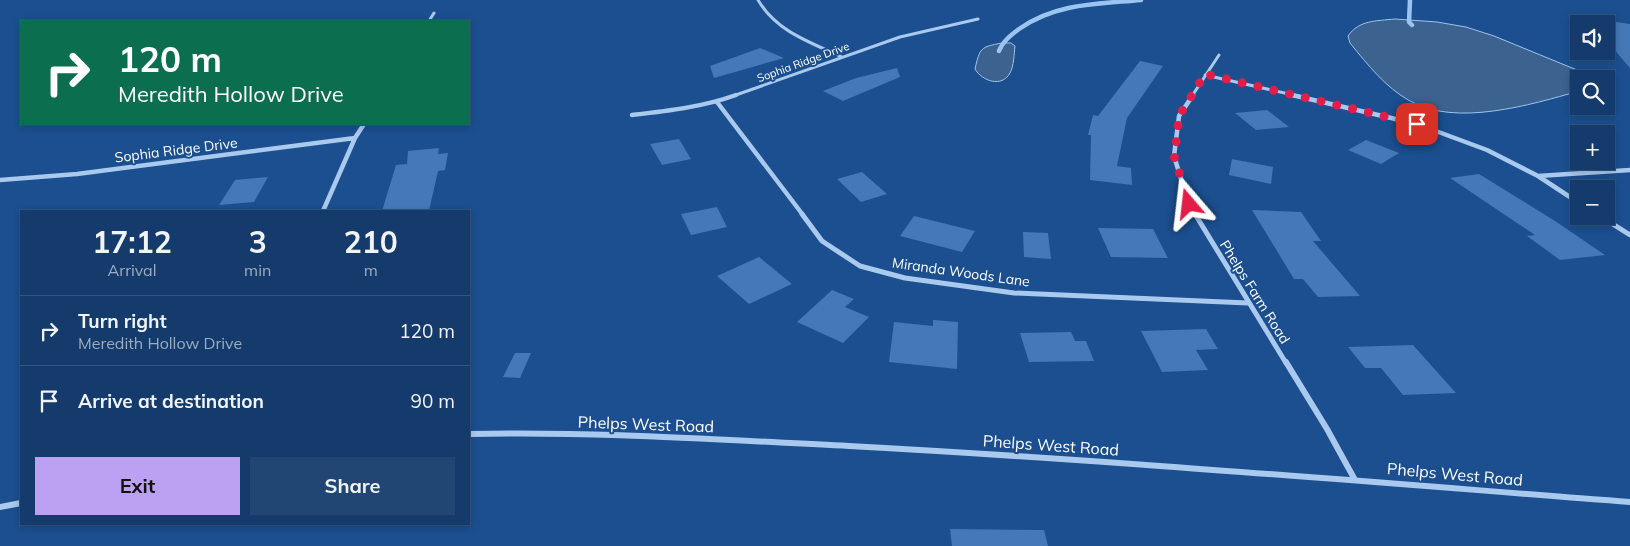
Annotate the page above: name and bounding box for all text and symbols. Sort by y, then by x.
map controls [1570,15,1615,225]
button: sound [1570,15,1615,60]
text: 120 m [118,37,222,81]
street label: Sophia Ridge Drive [755,39,851,85]
icon: right [35,40,100,105]
button: search [1570,70,1615,115]
text: Meredith Hollow Drive [118,80,344,108]
pin [1396,103,1438,145]
icon: arrive [1403,110,1431,138]
button: + [1570,125,1615,170]
street label: Sophia Ridge Drive [114,134,238,166]
position arrow [1162,177,1214,229]
button: − [1570,180,1615,225]
text: 17:12 [92,223,172,261]
text: 3 [249,223,267,261]
text: 210 [344,223,398,261]
street label: Phelps Farm Road [1216,237,1294,347]
street label: Miranda Woods Lane [891,253,1031,291]
text: Arrival [108,260,157,280]
text: min [244,260,271,280]
text: m [364,260,378,280]
text: Turn right [78,309,167,333]
icon: right [35,317,63,345]
text: 120 m [399,319,455,343]
text: Meredith Hollow Drive [78,333,242,353]
icon: arrive [35,387,63,415]
text: Arrive at destination [78,389,264,413]
text: 90 m [411,389,455,413]
street label: Phelps West Road [577,412,715,436]
street label: Phelps West Road [982,430,1120,460]
button: Exit [35,457,240,515]
button: Share [250,457,455,515]
street label: Phelps West Road [1386,458,1524,490]

